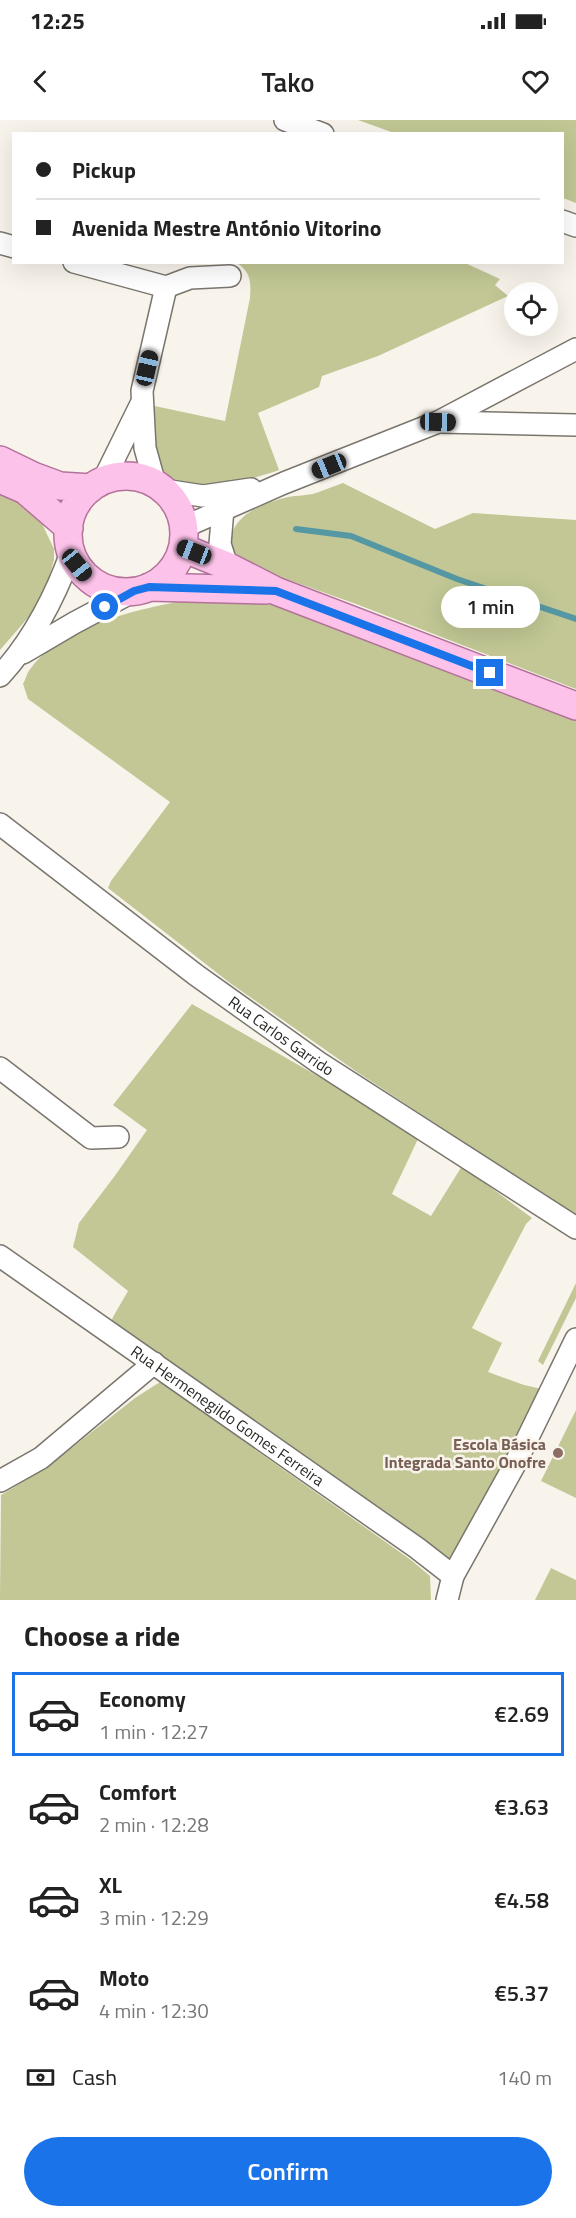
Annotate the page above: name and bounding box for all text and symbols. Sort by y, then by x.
text: 12:25 [30,4,85,38]
text: Tako [261,61,315,102]
icon: back [24,65,57,98]
icon: heart [519,65,552,98]
text: Pickup [72,153,136,187]
text: Avenida Mestre António Vitorino [72,211,381,245]
map controls [504,282,558,336]
button: locate [504,282,558,336]
car [134,348,160,388]
car [420,413,456,431]
car [309,451,349,481]
car [174,537,214,567]
car [59,545,95,585]
callout: 1 min [440,586,540,628]
text: 1 min [466,591,515,622]
route start [91,593,118,620]
route end [476,659,503,686]
street label: Rua Carlos Garrido [223,990,339,1081]
street label: Rua Hermenegildo Gomes Ferreira [126,1339,329,1492]
place label: Escola Básica Integrada Santo Onofre [384,1432,546,1474]
marker: Escola Básica Integrada Santo Onofre [551,1446,565,1460]
text: Choose a ride [24,1615,180,1656]
text: Economy [99,1682,186,1716]
icon: car [27,1687,81,1741]
text: €2.69 [494,1697,549,1731]
text: 1 min · 12:27 [99,1716,209,1747]
text: Comfort [99,1775,177,1809]
icon: car [27,1780,81,1834]
text: €3.63 [494,1790,549,1824]
text: 2 min · 12:28 [99,1809,209,1840]
text: XL [99,1868,122,1902]
icon: car [27,1873,81,1927]
text: €4.58 [494,1883,549,1917]
text: 3 min · 12:29 [99,1902,209,1933]
text: Moto [99,1961,149,1995]
icon: car [27,1966,81,2020]
text: €5.37 [494,1976,549,2010]
text: 4 min · 12:30 [99,1995,209,2026]
text: Cash [72,2060,117,2094]
icon: cash [24,2061,57,2094]
text: 140 m [497,2062,552,2093]
button: Confirm [24,2137,552,2206]

